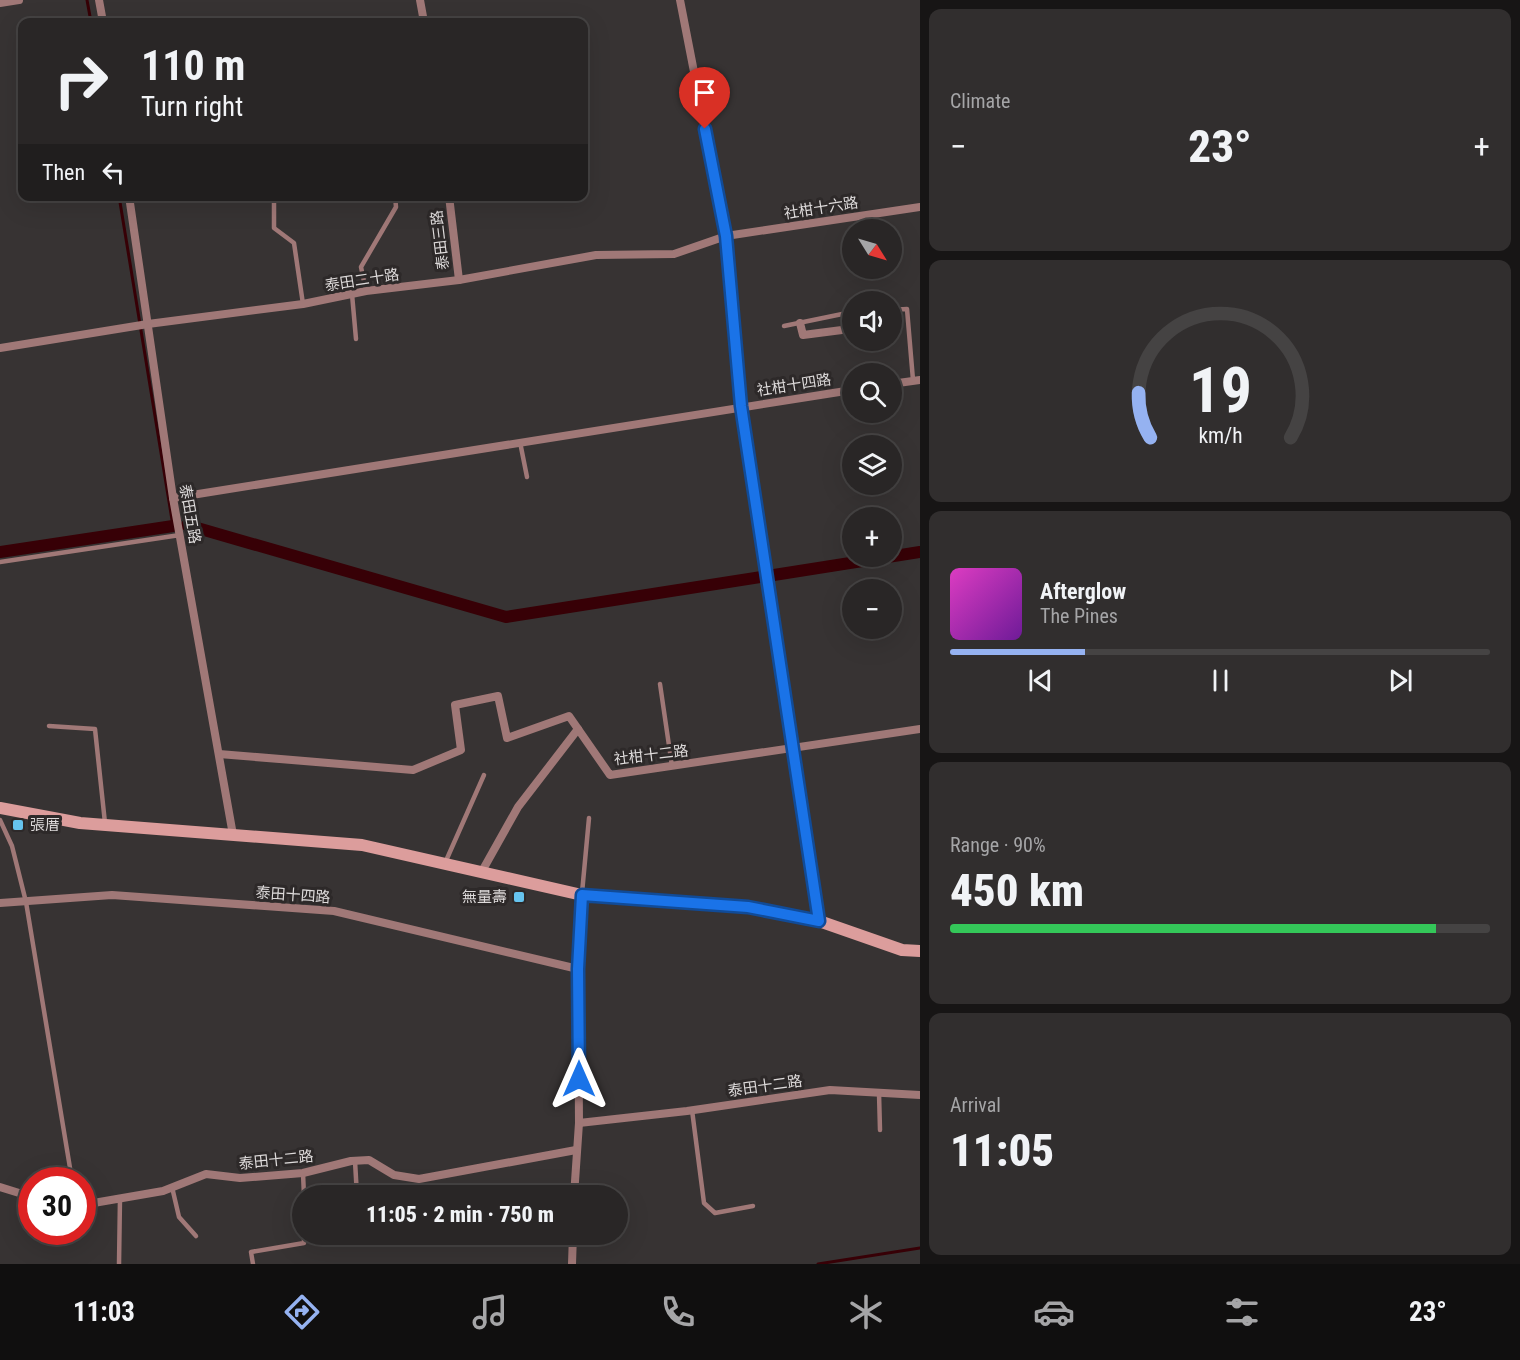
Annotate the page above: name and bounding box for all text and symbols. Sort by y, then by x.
text: 110 m [141,41,246,90]
icon: right [42,42,120,120]
pin [679,67,730,129]
icon: arrive [688,76,721,109]
text: Climate [950,89,1010,113]
text: Turn right [141,91,243,123]
text: 23° [1188,120,1252,173]
text: − [950,127,967,166]
text: + [1474,127,1490,166]
icon: left [97,156,130,189]
text: Then [42,160,85,185]
street label: 社柑十六路 [783,193,859,223]
street label: 泰田三路 [427,209,453,271]
north arrow [842,219,902,279]
map controls [842,219,902,639]
street label: 泰田二十路 [324,265,400,295]
button: sound [842,291,902,351]
text: 19 [1188,354,1252,427]
button: search [842,363,902,423]
street label: 社柑十四路 [756,370,832,400]
text: km/h [1198,423,1242,448]
button: layers [842,435,902,495]
street label: 泰田五路 [176,483,204,545]
button: + [842,507,902,567]
button: − [842,579,902,639]
text: Afterglow [1040,579,1126,604]
text: The Pines [1040,604,1118,628]
icon: previous [1024,664,1057,697]
icon: pause [1204,664,1237,697]
icon: next [1384,664,1417,697]
street label: 社柑十二路 [613,741,689,769]
place label: 張厝 [30,816,60,834]
marker: 張厝 [11,818,25,832]
text: Range · 90% [950,833,1046,857]
text: 450 km [950,864,1084,917]
street label: 泰田十四路 [255,883,331,907]
place label: 無量壽 [462,888,507,906]
marker: 無量壽 [512,890,526,904]
position arrow [547,1047,611,1111]
street label: 泰田十二路 [727,1072,803,1100]
text: Arrival [950,1093,1001,1117]
text: 11:05 [950,1124,1054,1177]
street label: 泰田十二路 [238,1147,314,1173]
speed limit sign: 30 [18,1167,96,1245]
text: 11:05 · 2 min · 750 m [366,1202,554,1227]
icon: directions [281,1291,323,1333]
icon: music [469,1291,511,1333]
icon: phone [657,1291,699,1333]
icon: climate [845,1291,887,1333]
icon: car [1033,1291,1075,1333]
icon: filters [1221,1291,1263,1333]
text: 11:03 [73,1296,135,1328]
text: 23° [1409,1296,1447,1328]

